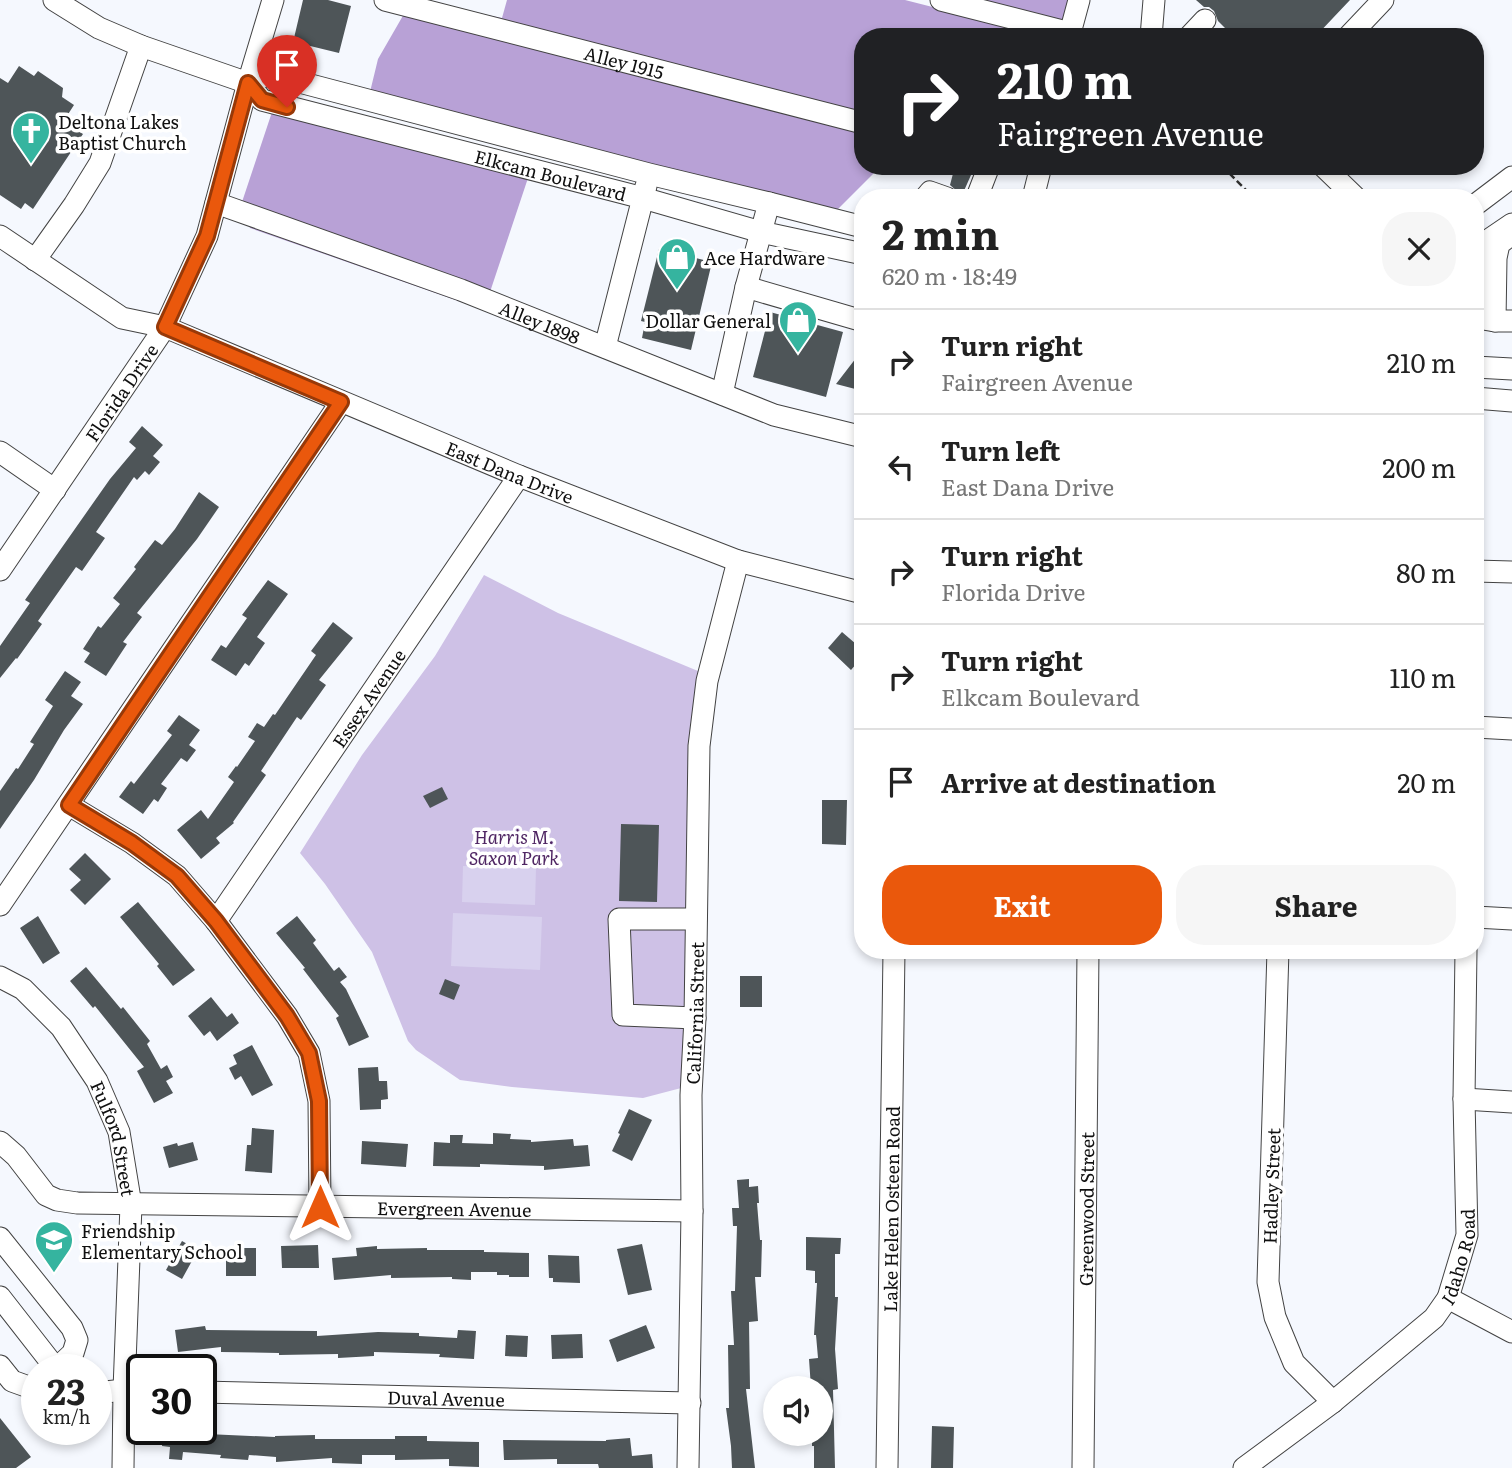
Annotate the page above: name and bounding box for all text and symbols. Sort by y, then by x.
pin [257,35,317,107]
street label: Alley 1915 [581,38,667,85]
text: 210 m [997,41,1132,114]
icon: arrive [268,46,306,84]
icon: right [882,56,973,147]
place label: Deltona Lakes Baptist Church [58,108,187,156]
text: Fairgreen Avenue [997,108,1264,156]
church icon: Deltona Lakes Baptist Church [10,110,52,165]
street label: Elkcam Boulevard [472,142,629,207]
text: 2 min [882,201,999,263]
button: close [1382,212,1456,286]
shop icon: Ace Hardware [656,236,698,291]
place label: Ace Hardware [704,244,825,271]
text: 620 m · 18:49 [882,258,1017,292]
street label: Alley 1898 [496,293,584,350]
shop icon: Dollar General [777,299,819,354]
place label: Dollar General [645,307,771,334]
text: Turn right [941,325,1083,364]
street label: Florida Drive [78,338,164,447]
text: 210 m [1387,342,1456,381]
icon: right [882,343,920,381]
text: Fairgreen Avenue [941,364,1133,398]
text: Turn left [941,430,1060,469]
street label: East Dana Drive [442,433,578,510]
text: 200 m [1382,447,1456,486]
icon: left [882,448,920,486]
text: East Dana Drive [941,469,1114,503]
text: Turn right [941,535,1083,574]
text: 80 m [1396,552,1456,591]
icon: right [882,553,920,591]
text: Florida Drive [941,574,1085,608]
text: Turn right [941,640,1083,679]
street label: Essex Avenue [325,643,411,753]
text: 110 m [1389,657,1456,696]
icon: right [882,658,920,696]
text: Elkcam Boulevard [941,679,1140,713]
text: Arrive at destination [941,762,1216,801]
text: 20 m [1397,762,1456,801]
icon: arrive [882,763,920,801]
park label: Harris M. Saxon Park [469,823,559,871]
button: Exit [882,865,1162,945]
button: Share [1176,865,1456,945]
street label: California Street [678,941,710,1085]
street label: Fulford Street [85,1076,143,1199]
street label: Lake Helen Osteen Road [876,1106,905,1312]
street label: Hadley Street [1255,1127,1287,1244]
street label: Greenwood Street [1071,1131,1100,1286]
position arrow [283,1170,357,1244]
street label: Evergreen Avenue [377,1193,532,1222]
street label: Idaho Road [1434,1208,1481,1310]
place label: Friendship Elementary School [81,1217,243,1265]
school or university icon: Friendship Elementary School [33,1219,75,1274]
speed limit sign: 30 [126,1354,217,1445]
text: 23 [47,1364,86,1416]
map controls [763,1376,833,1446]
button: sound [763,1376,833,1446]
street label: Duval Avenue [387,1383,505,1412]
text: km/h [43,1403,90,1430]

